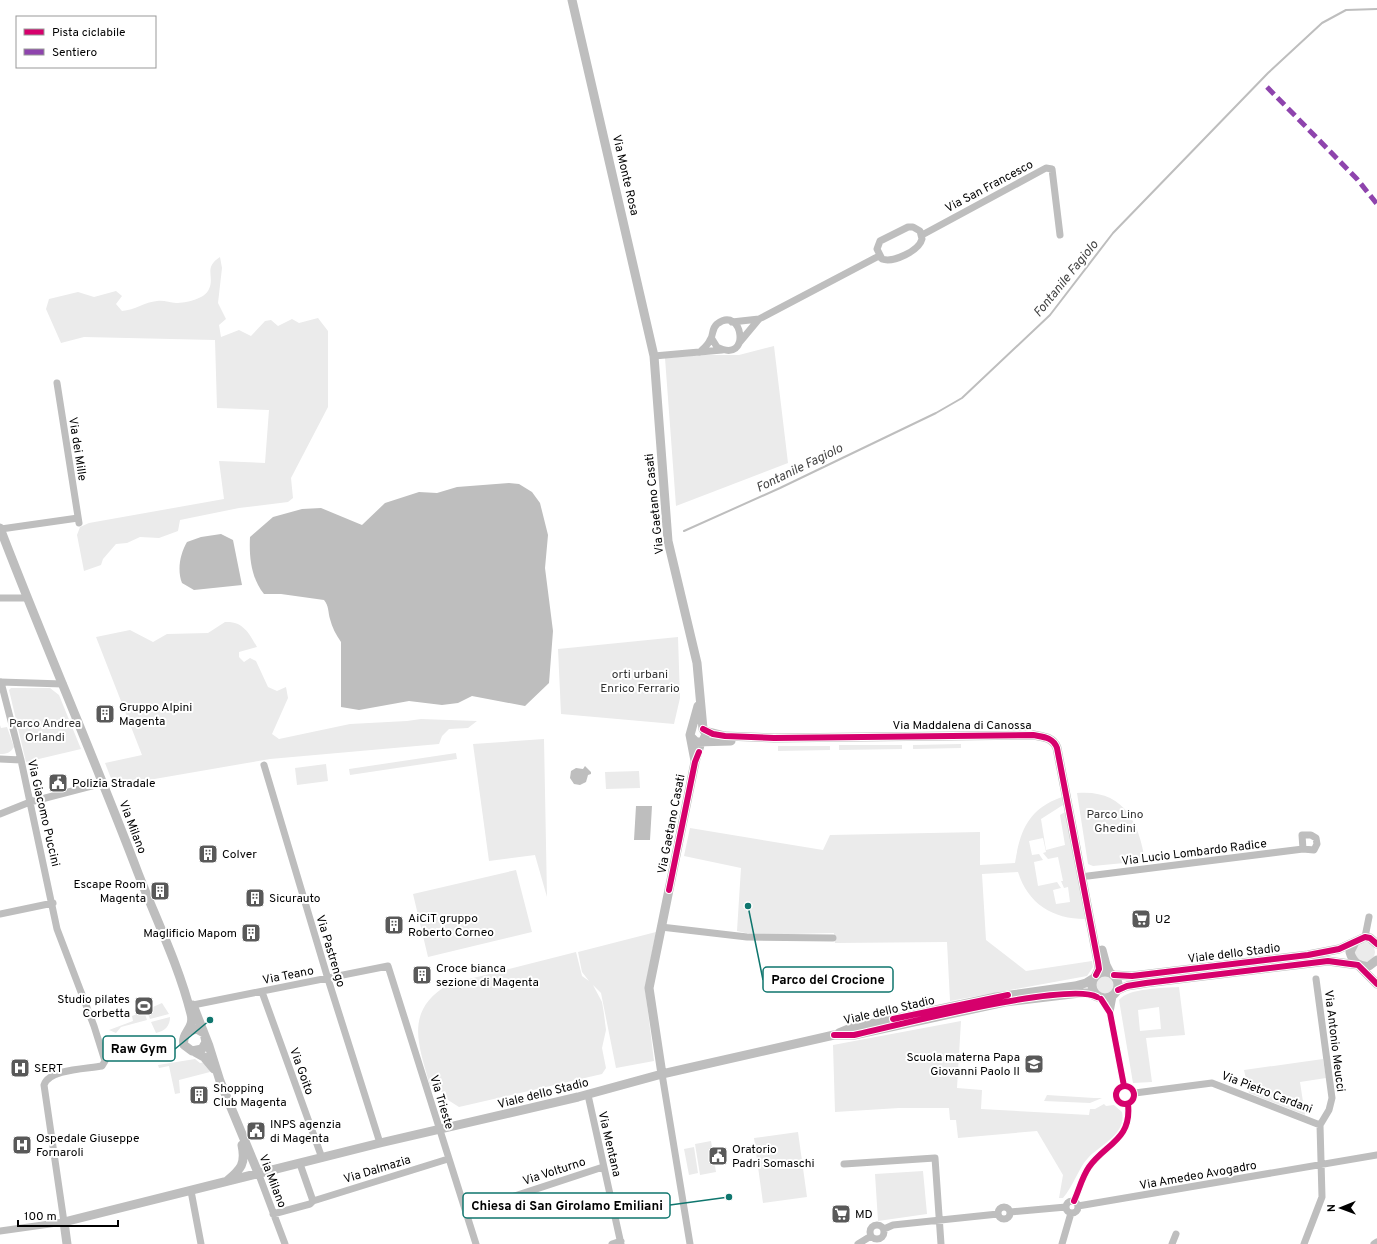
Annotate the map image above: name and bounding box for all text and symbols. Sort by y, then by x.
legend [16,16,156,68]
text: Pista ciclabile [52,25,126,41]
text: Sentiero [52,45,97,61]
street label: Via Monte Rosa [608,133,642,217]
street label: Via San Francesco [943,157,1037,217]
water label: Fontanile Fagiolo [1031,238,1102,321]
street label: Via dei Mille [64,416,90,482]
water label: Fontanile Fagiolo [754,441,846,497]
street label: Via Gaetano Casati [642,453,668,555]
park label: orti urbani Enrico Ferrario [600,667,680,697]
place label: Gruppo Alpini Magenta [119,700,192,730]
building icon: Gruppo Alpini Magenta [94,703,116,725]
park label: Parco Andrea Orlandi [9,716,81,746]
street label: Via Maddalena di Canossa [892,718,1032,734]
street label: Via Giacomo Puccini [23,758,63,868]
public building icon: Polizia Stradale [47,772,69,794]
street label: Via Gaetano Casati [654,773,690,876]
place label: Polizia Stradale [72,776,155,792]
street label: Via Milano [115,798,150,857]
park label: Parco Lino Ghedini [1086,807,1144,837]
street label: Via Lucio Lombardo Radice [1121,836,1268,870]
building icon: Colver [197,843,219,865]
place label: Colver [222,847,257,863]
place label: Escape Room Magenta [74,877,146,907]
building icon: Escape Room Magenta [149,880,171,902]
building icon: Sicurauto [244,887,266,909]
place label: Sicurauto [269,891,321,907]
supermarket icon: U2 [1130,908,1152,930]
place label: AiCiT gruppo Roberto Corneo [408,911,494,941]
place label: U2 [1155,912,1171,928]
street label: Via Pastrengo [312,913,349,990]
building icon: AiCiT gruppo Roberto Corneo [383,914,405,936]
building icon: Maglificio Mapom [240,922,262,944]
place label: Maglificio Mapom [143,926,237,942]
street label: Viale dello Stadio [1187,940,1282,968]
place label: Croce bianca sezione di Magenta [436,961,539,991]
street label: Via Teano [261,963,316,989]
building icon: Croce bianca sezione di Magenta [411,964,433,986]
callout: Parco del Crocione [763,967,893,992]
text: Parco del Crocione [771,973,885,989]
street label: Via Antonio Meucci [1320,989,1348,1093]
place label: Studio pilates Corbetta [57,992,130,1022]
street label: Viale dello Stadio [842,993,937,1029]
sports icon: Studio pilates Corbetta [133,995,155,1017]
callout: Raw Gym [103,1036,175,1061]
text: Raw Gym [111,1042,167,1058]
street label: Via Goito [285,1046,317,1097]
place label: Scuola materna Papa Giovanni Paolo II [907,1050,1020,1080]
school or university icon: Scuola materna Papa Giovanni Paolo II [1023,1053,1045,1075]
hospital icon: SERT [9,1057,31,1079]
place label: SERT [34,1061,63,1077]
street label: Via Pietro Cardani [1219,1068,1315,1118]
street label: Via Trieste [425,1073,457,1131]
street label: Viale dello Stadio [496,1075,591,1113]
place label: Shopping Club Magenta [213,1081,287,1111]
building icon: Shopping Club Magenta [188,1084,210,1106]
street label: Via Mentana [594,1110,624,1179]
place label: INPS agenzia di Magenta [270,1117,341,1147]
public building icon: INPS agenzia di Magenta [245,1120,267,1142]
place label: Ospedale Giuseppe Fornaroli [36,1131,140,1161]
hospital icon: Ospedale Giuseppe Fornaroli [11,1134,33,1156]
place label: Oratorio Padri Somaschi [732,1142,815,1172]
public building icon: Oratorio Padri Somaschi [707,1145,729,1167]
street label: Via Milano [255,1152,290,1211]
street label: Via Dalmazia [342,1152,413,1188]
street label: Via Volturno [521,1154,588,1190]
street label: Via Amedeo Avogadro [1138,1158,1258,1194]
north arrow [1321,1188,1361,1228]
callout: Chiesa di San Girolamo Emiliani [463,1193,670,1218]
text: Chiesa di San Girolamo Emiliani [471,1199,663,1215]
scale bar [18,1202,118,1228]
supermarket icon: MD [830,1203,852,1225]
text: N [1325,1204,1339,1212]
place label: MD [855,1207,873,1223]
text: 100 m [24,1209,57,1225]

